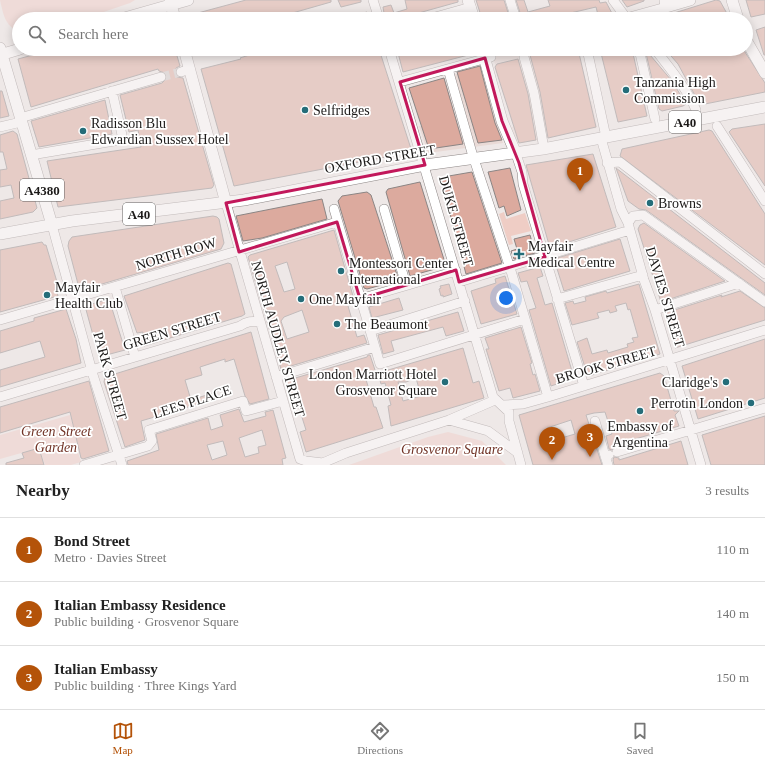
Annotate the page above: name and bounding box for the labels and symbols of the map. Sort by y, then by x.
place label: Tanzania High Commission [634,75,716,106]
marker: Tanzania High Commission [621,85,631,95]
place label: Selfridges [313,103,370,118]
marker: Selfridges [300,105,310,115]
road number: A40 [669,111,701,133]
place label: Radisson Blu Edwardian Sussex Hotel [91,116,229,147]
marker: Radisson Blu Edwardian Sussex Hotel [78,126,88,136]
street label: OXFORD STREET [323,142,437,176]
pin: 1 [567,158,593,191]
street label: DUKE STREET [436,174,476,269]
road number: A4380 [20,179,64,201]
place label: Browns [658,196,702,211]
marker: Browns [645,198,655,208]
road number: A40 [123,203,155,225]
street label: NORTH ROW [134,234,219,273]
place label: Mayfair Medical Centre [528,239,615,270]
street label: DAVIES STREET [643,245,688,350]
marker: Mayfair Medical Centre [513,248,525,260]
place label: Montessori Center International [349,256,453,287]
street label: NORTH AUDLEY STREET [248,259,308,419]
marker: Montessori Center International [336,266,346,276]
place label: Mayfair Health Club [55,280,123,311]
your location [496,288,516,308]
marker: Mayfair Health Club [42,290,52,300]
place label: One Mayfair [309,292,381,307]
marker: One Mayfair [296,294,306,304]
street label: GREEN STREET [121,309,223,353]
place label: The Beaumont [345,317,428,332]
marker: The Beaumont [332,319,342,329]
street label: PARK STREET [90,330,130,422]
street label: BROOK STREET [554,343,658,387]
place label: London Marriott Hotel Grosvenor Square [309,367,437,398]
place label: Claridge's [662,375,718,390]
marker: London Marriott Hotel Grosvenor Square [440,377,450,387]
marker: Claridge's [721,377,731,387]
street label: LEES PLACE [151,382,233,422]
place label: Perrotin London [651,396,743,411]
marker: Perrotin London [746,398,756,408]
marker: Embassy of Argentina [635,406,645,416]
place label: Embassy of Argentina [607,419,673,450]
park label: Green Street Garden [21,424,92,455]
pin: 3 [577,424,603,457]
pin: 2 [539,427,565,460]
park label: Grosvenor Square [401,442,503,457]

